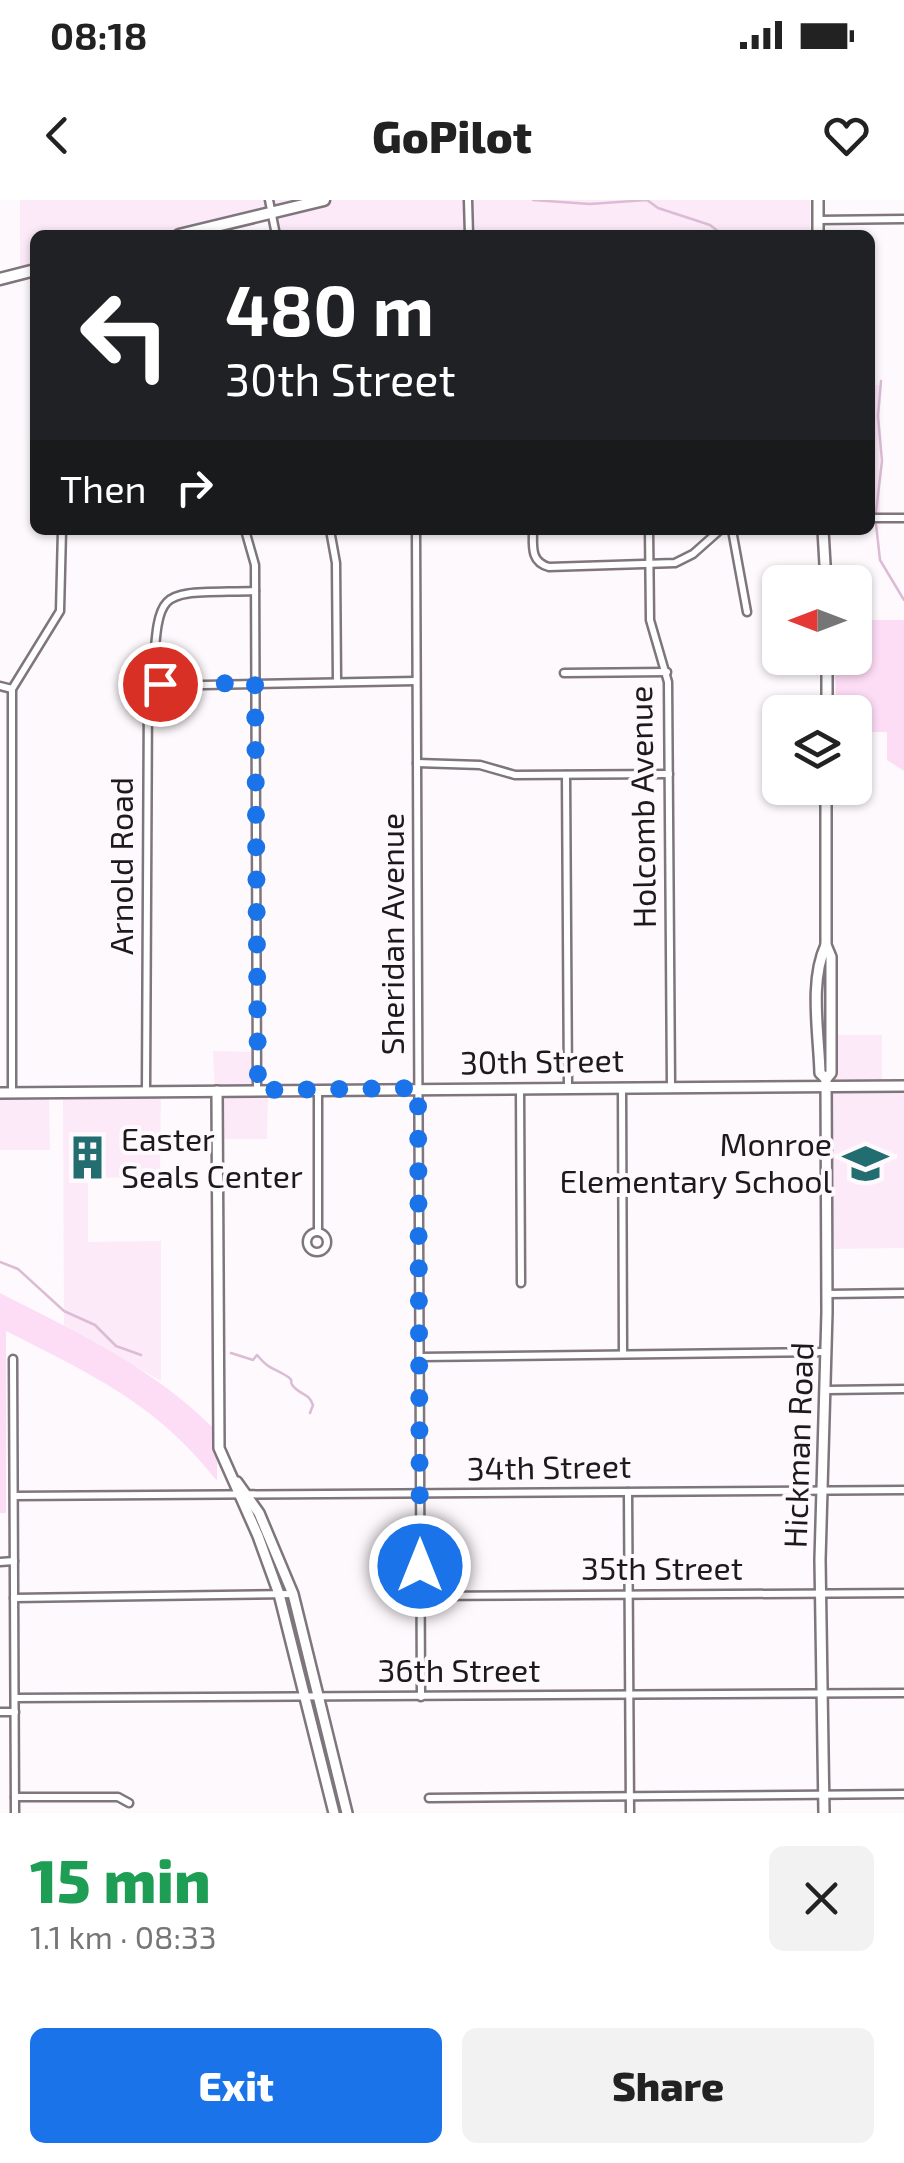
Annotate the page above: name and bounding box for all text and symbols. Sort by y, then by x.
text: 08:18 [50,12,148,58]
icon: back [30,108,85,163]
text: GoPilot [372,108,532,162]
icon: heart [819,108,874,163]
text: 480 m [225,266,434,350]
icon: left [60,270,190,400]
text: 30th Street [225,351,456,405]
icon: right [167,460,222,515]
text: Then [60,465,147,511]
north arrow [762,565,872,675]
map controls [762,565,872,805]
pin [118,642,203,727]
icon: arrive [133,657,188,712]
street label: Holcomb Avenue [620,685,662,929]
button: layers [762,695,872,805]
street label: Arnold Road [101,777,139,955]
street label: Sheridan Avenue [372,813,410,1055]
street label: 30th Street [460,1040,624,1080]
place label: Easter Seals Center [121,1119,303,1194]
place label: Monroe Elementary School [560,1124,832,1199]
building icon: Easter Seals Center [64,1134,112,1182]
school or university icon: Monroe Elementary School [841,1139,889,1187]
street label: Hickman Road [774,1341,820,1549]
street label: 34th Street [466,1446,631,1486]
position arrow [368,1514,472,1618]
street label: 35th Street [581,1548,743,1586]
street label: 36th Street [378,1650,540,1688]
text: 15 min [30,1843,211,1915]
button: close [769,1846,874,1951]
text: 1.1 km · 08:33 [30,1917,217,1955]
button: Exit [30,2028,442,2143]
button: Share [462,2028,874,2143]

